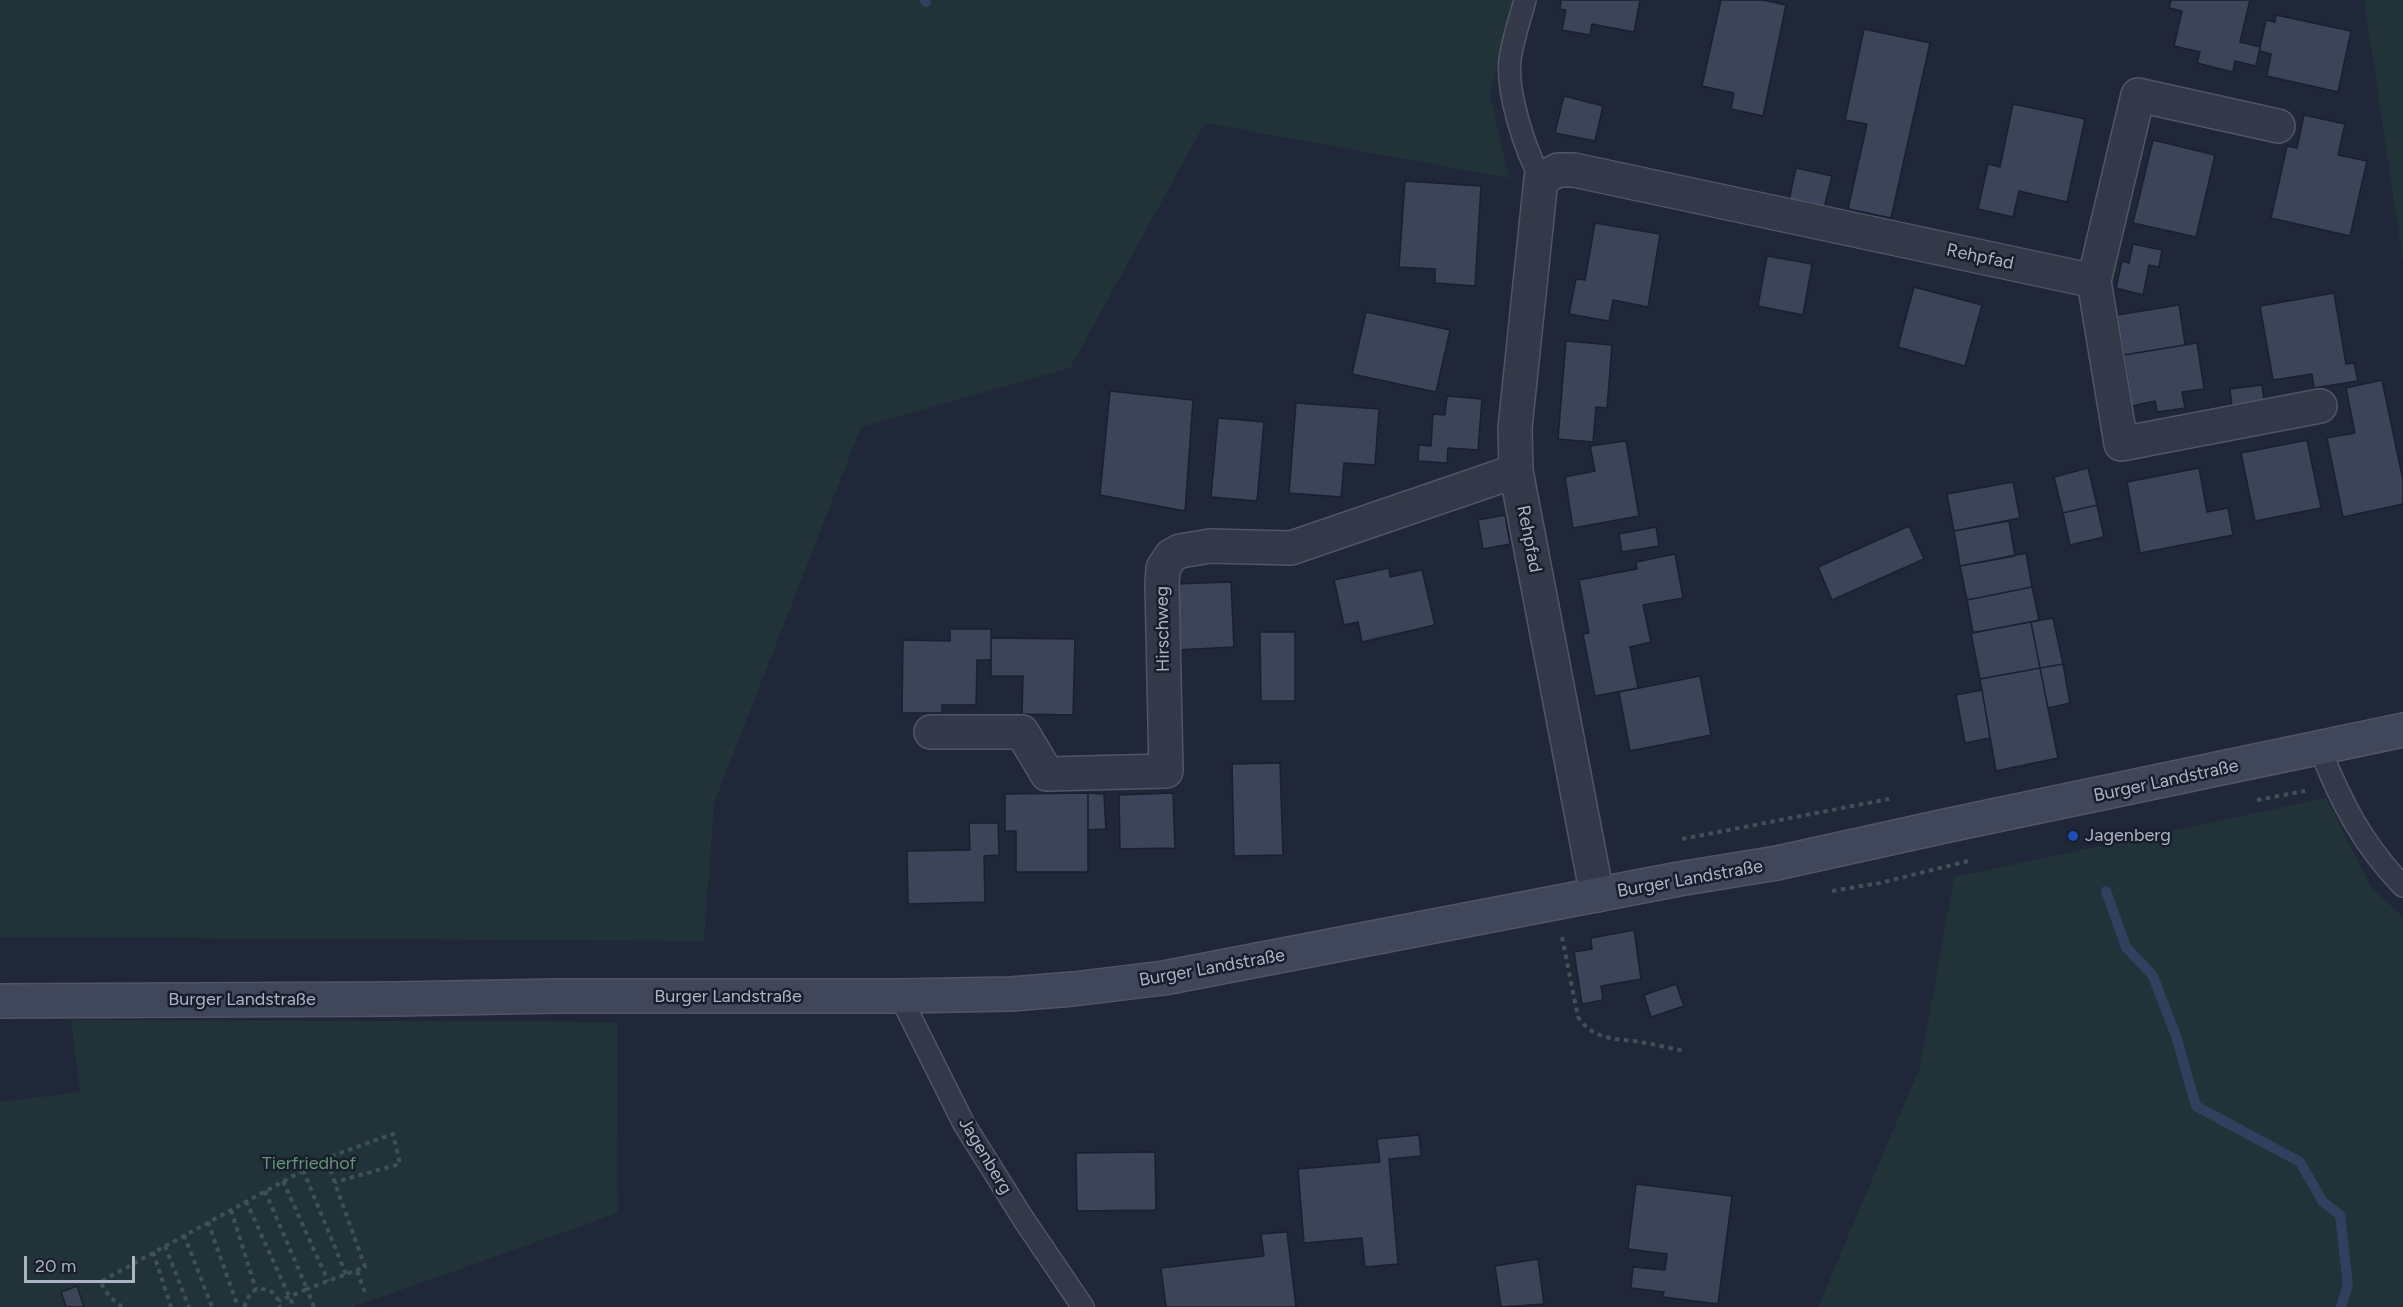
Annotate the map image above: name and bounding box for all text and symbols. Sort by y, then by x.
street label: Rehpfad [1944,239,2016,275]
street label: Rehpfad [1512,504,1546,574]
street label: Hirschweg [1151,586,1175,672]
street label: Burger Landstraße [2092,755,2240,807]
place label: Jagenberg [2085,825,2171,847]
marker: Jagenberg [2066,829,2080,843]
street label: Burger Landstraße [1615,856,1765,902]
street label: Burger Landstraße [1137,945,1287,991]
street label: Burger Landstraße [654,986,802,1008]
street label: Burger Landstraße [168,989,316,1011]
street label: Jagenberg [954,1114,1016,1198]
park label: Tierfriedhof [262,1153,356,1175]
scale bar [27,1244,138,1282]
text: 20 m [35,1255,76,1277]

